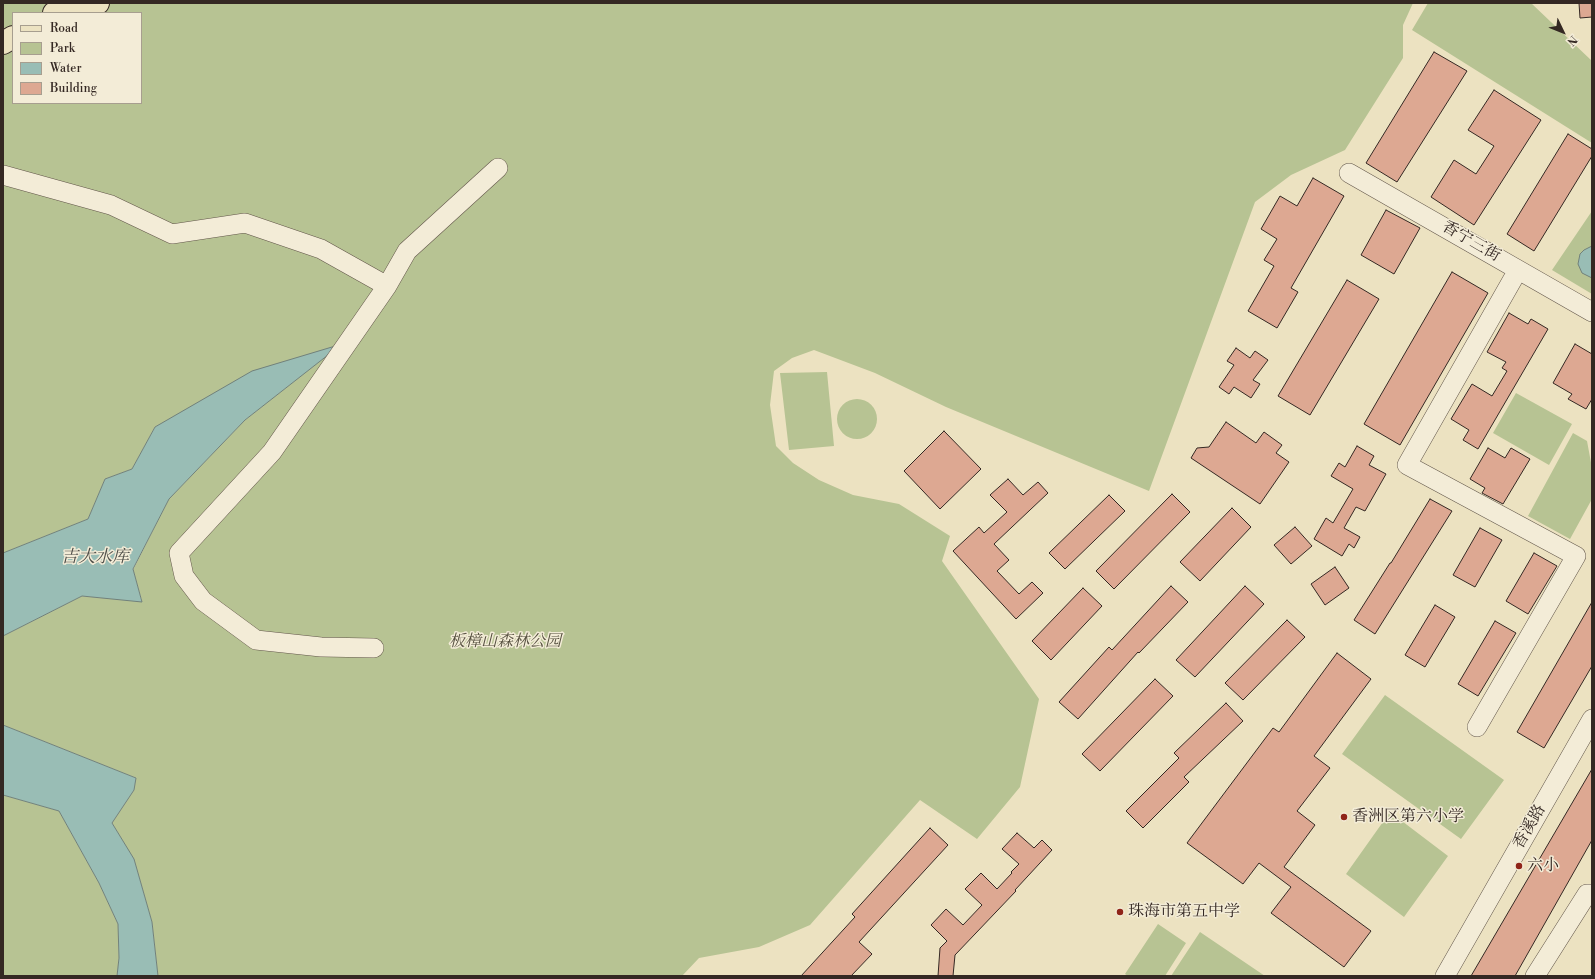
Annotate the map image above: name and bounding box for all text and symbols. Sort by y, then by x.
legend [12,12,142,104]
north arrow [1543,12,1583,52]
text: Road [50,21,78,36]
text: N [1564,32,1580,48]
text: Park [50,41,75,56]
text: Water [50,61,82,76]
text: Building [50,81,97,96]
street label: 香宁三街 [1438,218,1504,266]
water label: 吉大水库 [61,548,129,568]
park label: 板樟山森林公园 [449,632,561,652]
street label: 香溪路 [1510,801,1550,853]
place label: 香洲区第六小学 [1352,807,1464,827]
marker: 香洲区第六小学 [1339,812,1349,822]
place label: 六小 [1527,856,1559,876]
marker: 六小 [1514,861,1524,871]
place label: 珠海市第五中学 [1128,902,1240,922]
marker: 珠海市第五中学 [1115,907,1125,917]

